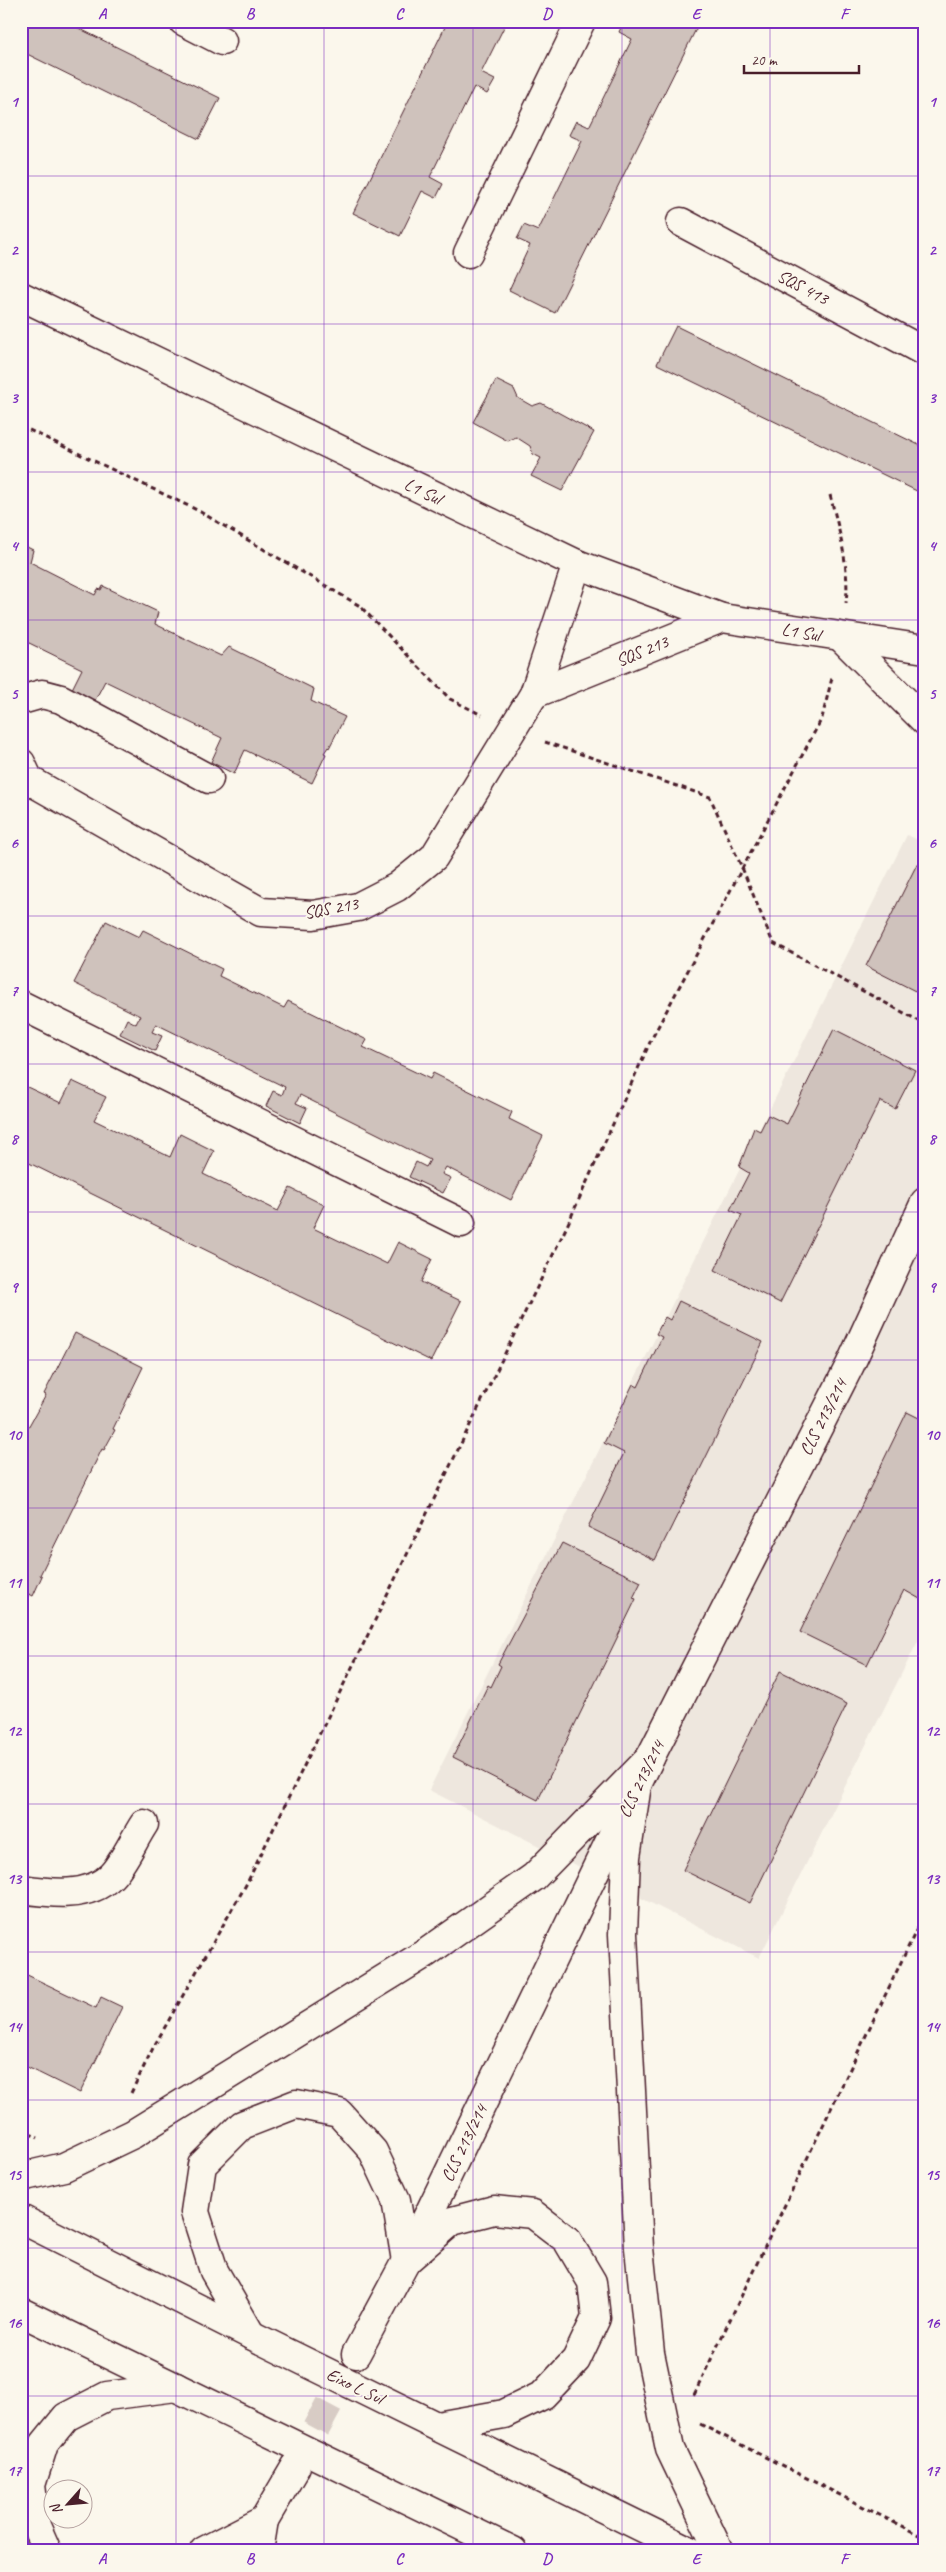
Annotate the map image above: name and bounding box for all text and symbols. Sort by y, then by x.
text: A [98,4,108,24]
text: B [246,4,256,24]
text: C [395,4,405,24]
text: D [542,4,553,24]
text: E [692,4,703,24]
text: F [840,4,851,24]
scale bar [744,42,858,74]
text: 20 m [751,51,778,70]
text: 1 [10,92,19,112]
text: 1 [928,92,937,112]
text: 2 [10,240,19,260]
text: 2 [928,240,937,260]
street label: SQS 413 [774,264,834,310]
text: 3 [10,388,19,408]
text: 3 [928,388,937,408]
street label: L1 Sul [401,473,448,511]
text: 4 [10,536,19,556]
text: 4 [928,536,937,556]
street label: L1 Sul [780,618,825,647]
street label: SQS 213 [613,630,673,671]
text: 5 [11,684,20,704]
text: 5 [929,684,938,704]
text: 6 [10,833,19,853]
text: 6 [928,833,937,853]
street label: SQS 213 [302,892,362,924]
text: 7 [10,981,19,1001]
text: 7 [928,981,937,1001]
text: 8 [10,1129,19,1149]
text: 8 [928,1129,937,1149]
text: 9 [10,1277,19,1297]
text: 9 [928,1277,937,1297]
street label: CLS 213/214 [794,1373,852,1459]
text: 10 [7,1425,23,1445]
text: 10 [925,1425,941,1445]
text: 11 [7,1573,23,1593]
text: 11 [925,1573,941,1593]
text: 12 [7,1721,23,1741]
text: 12 [925,1721,941,1741]
street label: CLS 213/214 [613,1735,670,1821]
text: 13 [7,1869,23,1889]
text: 13 [925,1869,941,1889]
text: 14 [7,2017,23,2037]
text: 14 [925,2017,941,2037]
street label: CLS 213/214 [436,2099,493,2185]
text: 15 [7,2165,23,2185]
text: 15 [925,2165,941,2185]
text: 16 [7,2313,23,2333]
text: 16 [925,2313,941,2333]
street label: Eixo L Sul [323,2363,390,2410]
text: 17 [7,2461,23,2481]
text: 17 [925,2461,941,2481]
north arrow [42,2480,92,2530]
text: N [46,2500,66,2517]
text: A [98,2549,108,2569]
text: B [246,2549,256,2569]
text: C [395,2549,405,2569]
text: D [542,2549,553,2569]
text: E [692,2549,703,2569]
text: F [840,2549,851,2569]

